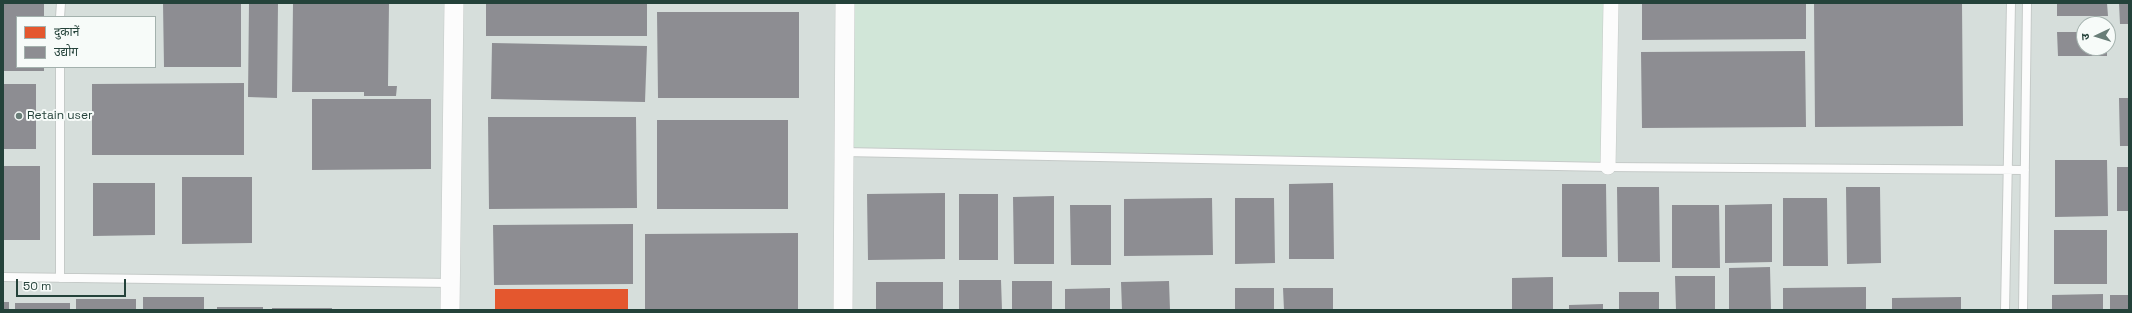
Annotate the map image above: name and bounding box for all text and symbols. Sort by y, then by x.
legend [16,16,156,68]
north arrow [2076,16,2116,56]
text: दुकानें [54,24,79,40]
text: उ [2078,33,2092,40]
text: उद्योग [54,44,78,60]
place label: Retain user [27,109,93,123]
marker: Retain user [14,111,24,121]
scale bar [18,271,128,297]
text: 50 m [23,278,51,294]

